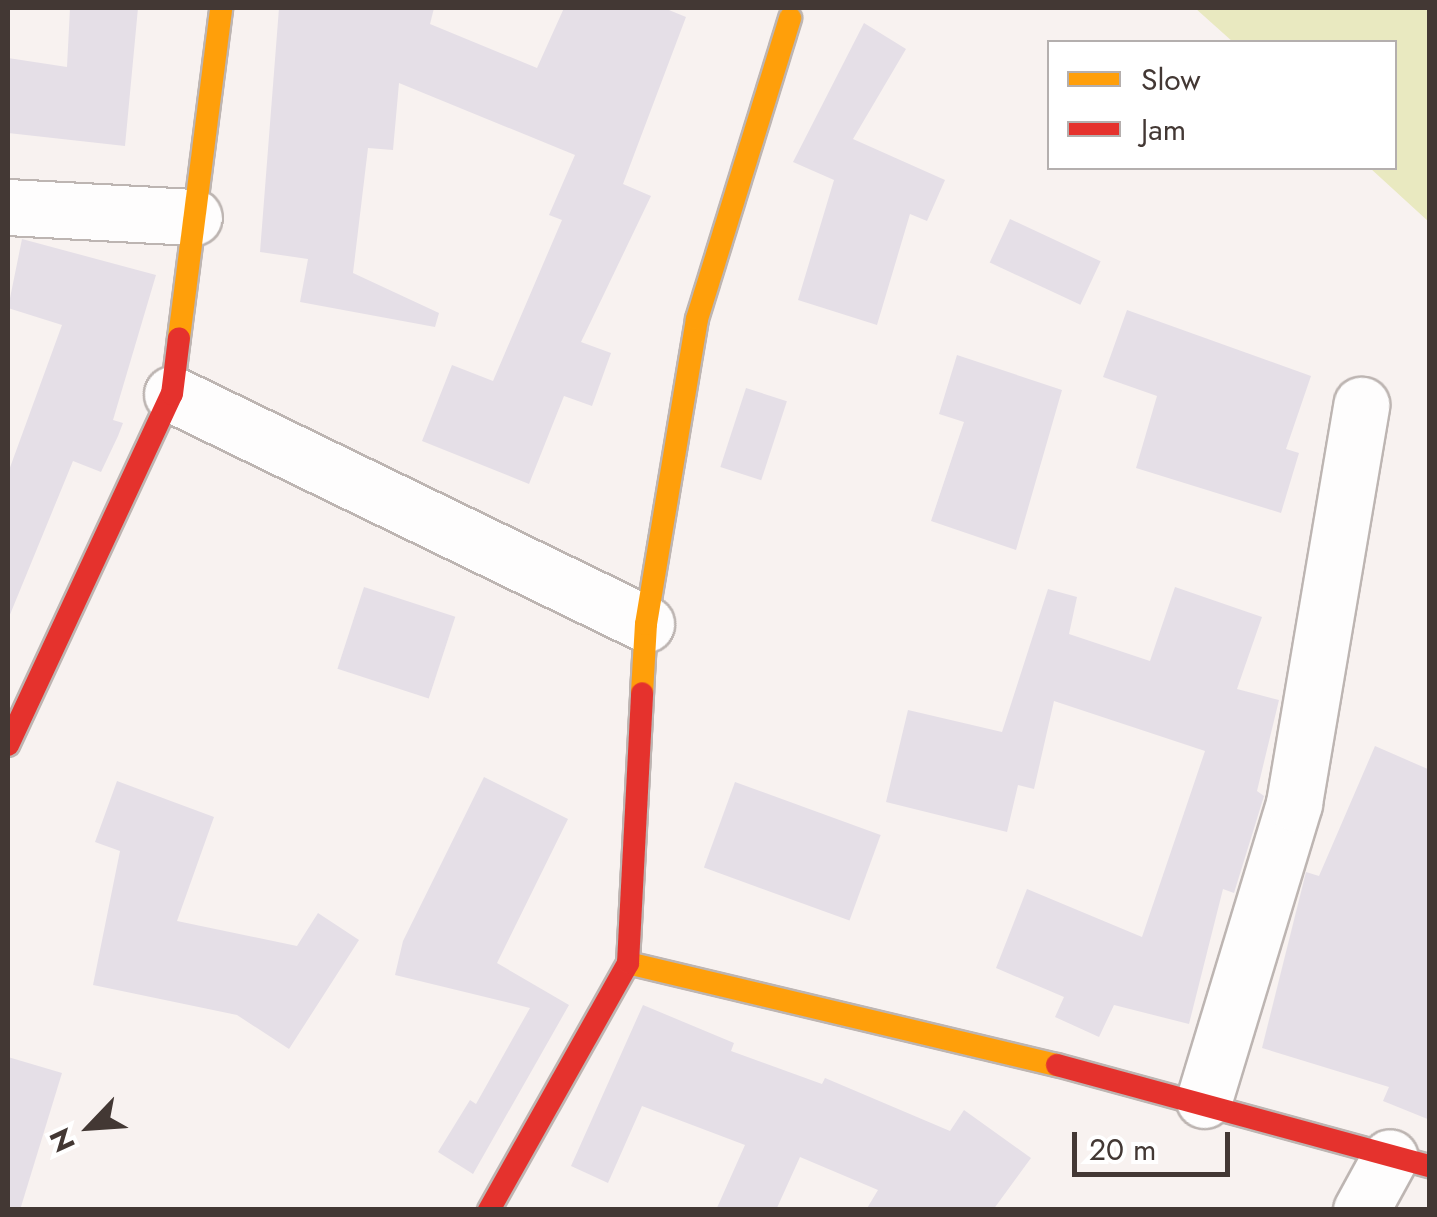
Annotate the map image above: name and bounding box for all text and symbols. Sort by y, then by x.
legend [1047,40,1397,170]
text: Slow [1141,58,1201,101]
text: Jam [1141,108,1186,151]
north arrow [40,1077,140,1177]
scale bar [1077,1112,1234,1174]
text: N [39,1121,86,1159]
text: 20 m [1089,1128,1156,1171]

